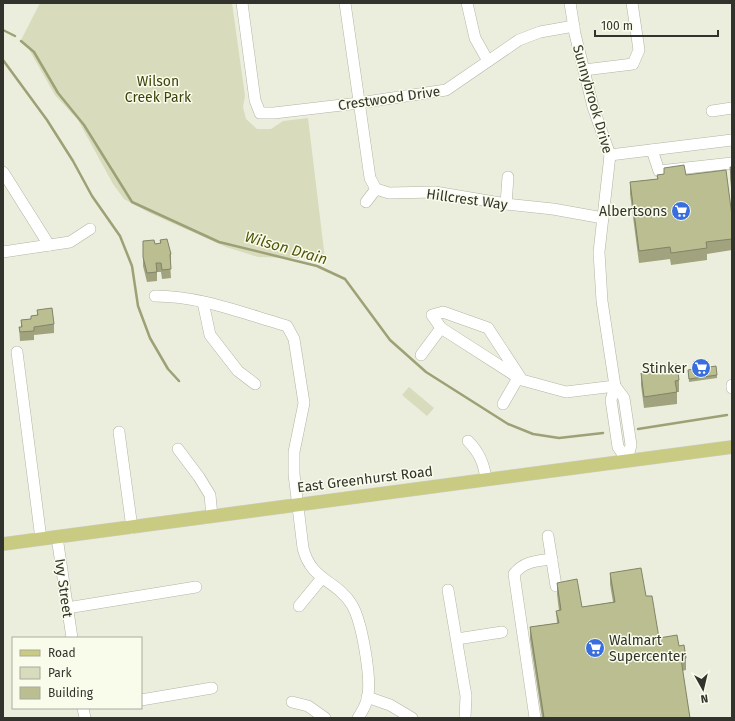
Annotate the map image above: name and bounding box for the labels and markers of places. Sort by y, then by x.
supermarket icon: Albertsons [670,200,692,222]
place label: Albertsons [599,203,667,220]
supermarket icon: Stinker [690,357,712,379]
place label: Stinker [642,360,688,377]
place label: Walmart Supercenter [609,632,686,665]
supermarket icon: Walmart Supercenter [584,637,606,659]

